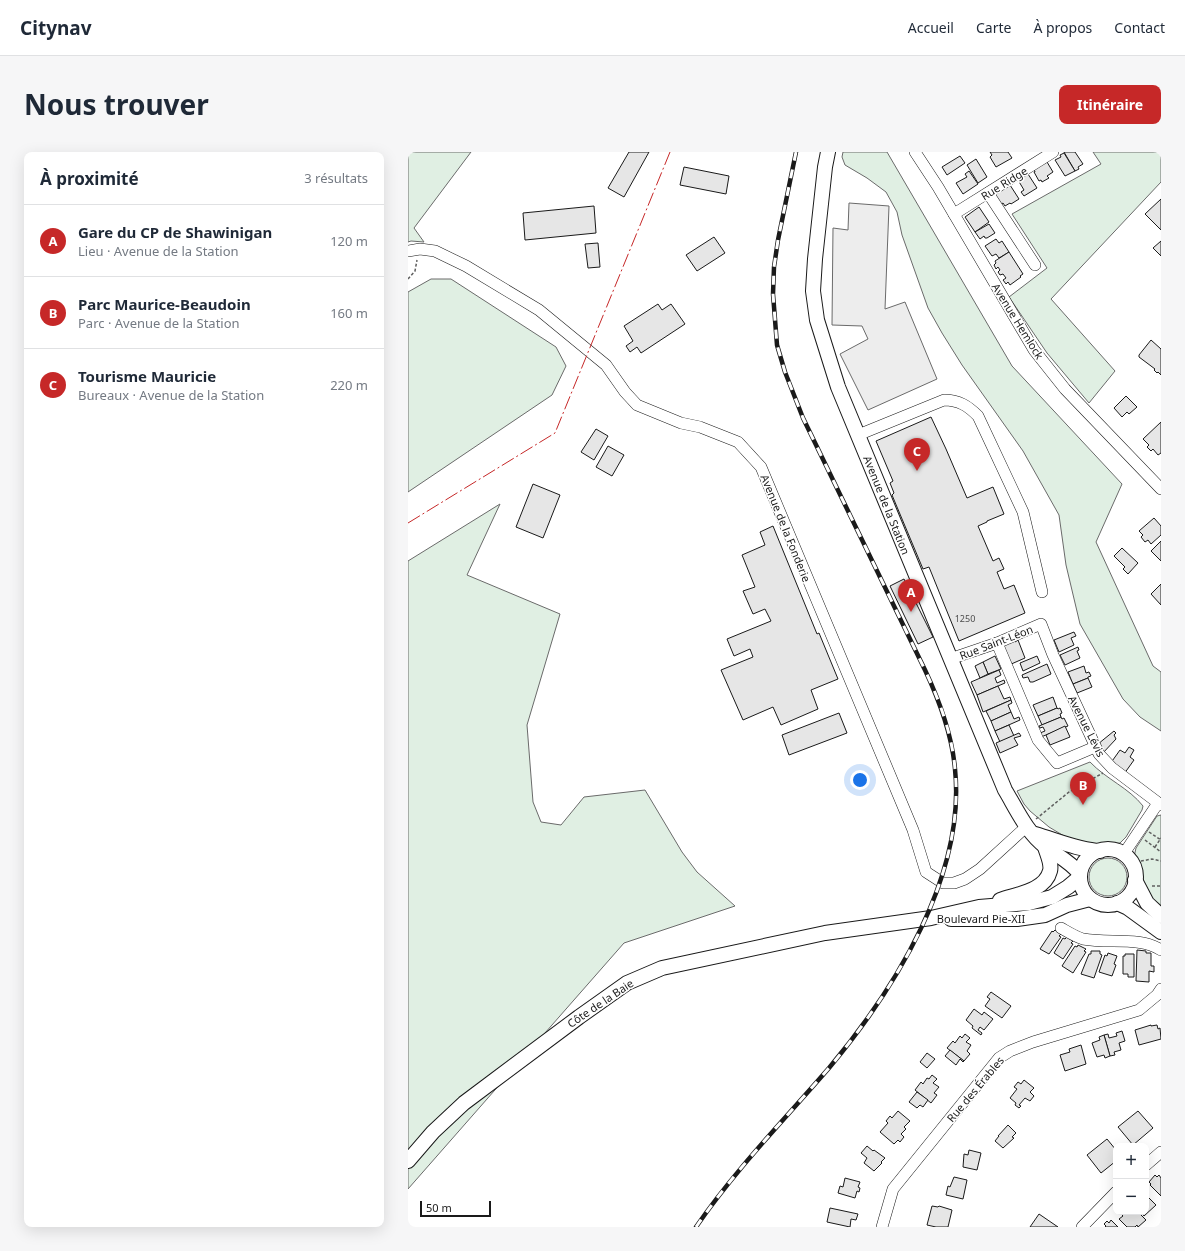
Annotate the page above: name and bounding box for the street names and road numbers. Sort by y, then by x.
street label: Rue Ridge [978,163,1030,203]
street label: Avenue Hemlock [989,280,1047,362]
street label: Avenue de la Station [860,453,914,557]
street label: Avenue de la Fonderie [758,472,814,584]
street label: Rue Saint-Léon [957,621,1035,663]
street label: Avenue Lévis [1065,693,1109,759]
street label: Boulevard Pie-XII [937,911,1025,926]
street label: Côte de la Baie [564,975,636,1031]
street label: Rue des Érables [943,1053,1007,1125]

